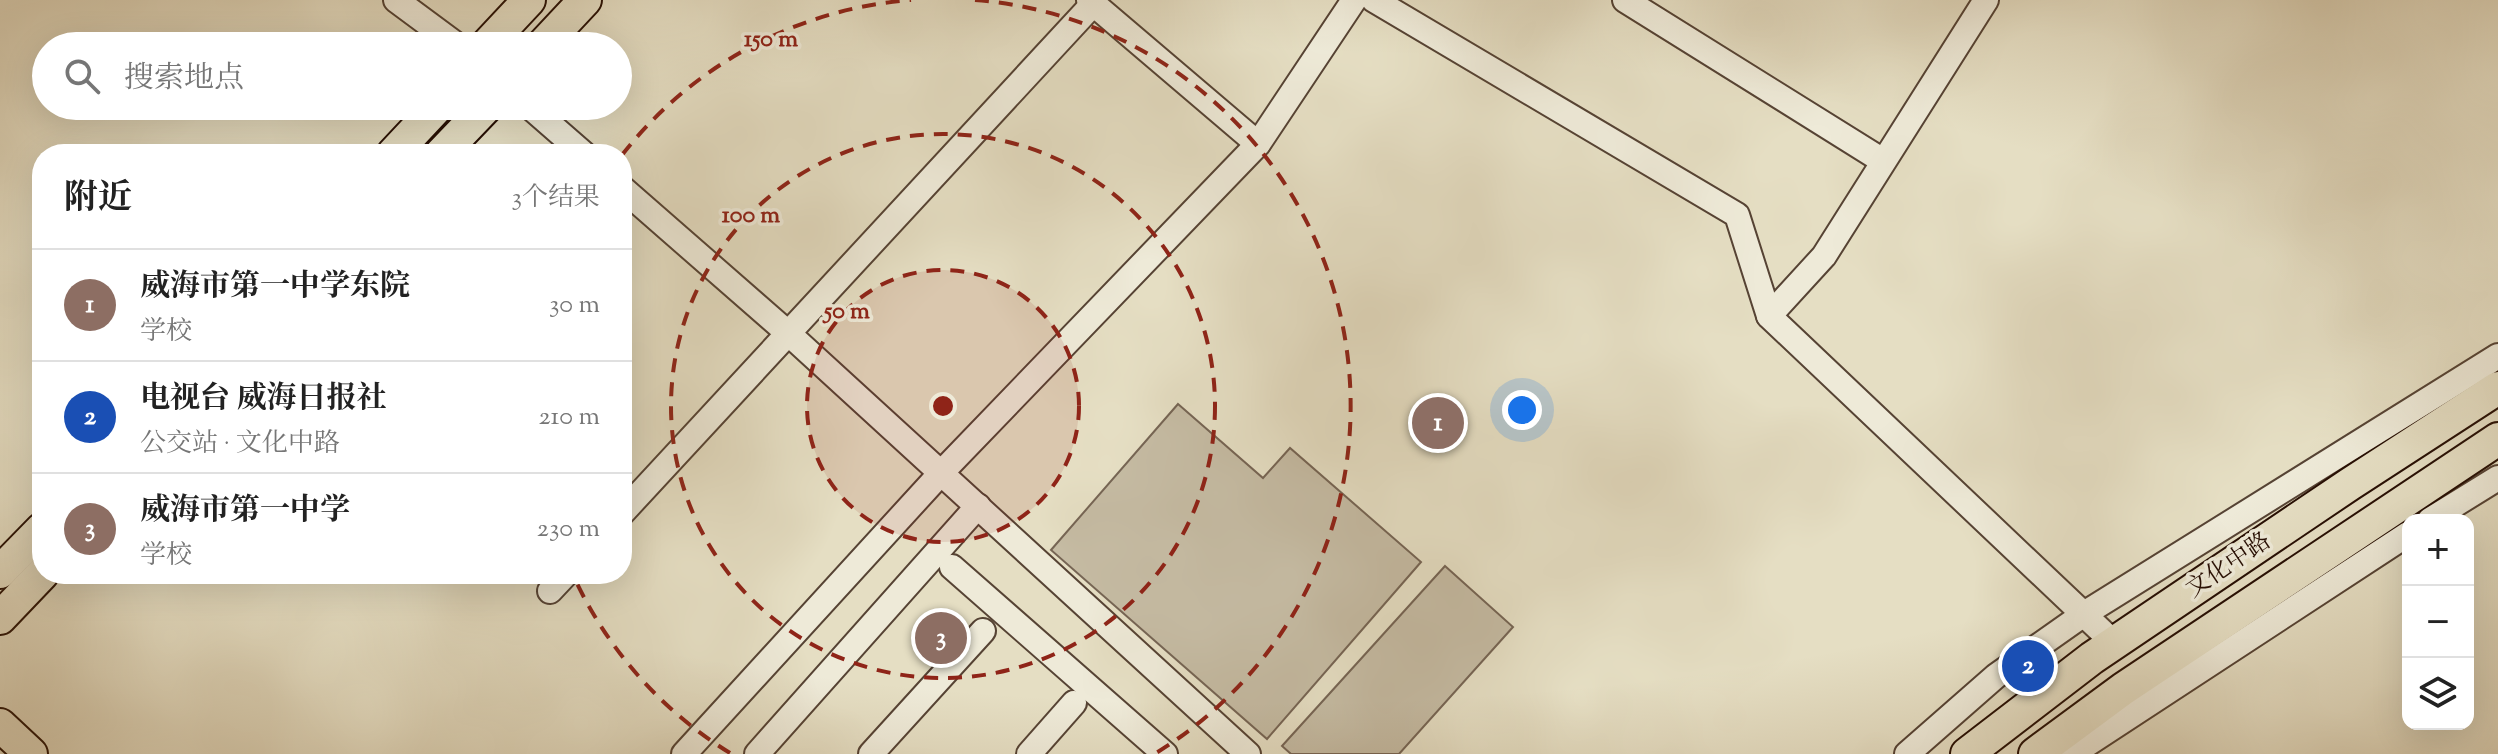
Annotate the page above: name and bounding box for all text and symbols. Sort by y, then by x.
text: 150 m [744,23,798,57]
search box [32,32,632,120]
icon: search [60,54,104,98]
text: 搜索地点 [124,58,244,101]
text: 附近 [64,175,132,224]
text: 3个结果 [511,180,600,217]
text: 100 m [722,199,780,233]
text: 威海市第一中学东院 [140,266,410,309]
text: 1 [86,287,94,324]
text: 30 m [549,287,600,324]
text: 50 m [822,295,870,329]
text: 学校 [140,314,192,351]
text: 电视台 威海日报社 [140,378,386,421]
your location [1502,390,1542,430]
centre of rings [929,392,957,420]
pin: 1 [1412,393,1464,453]
text: 2 [84,399,96,436]
text: 210 m [538,399,600,436]
text: 公交站 · 文化中路 [140,426,340,463]
text: 威海市第一中学 [140,490,350,533]
text: 3 [85,511,95,548]
text: 230 m [537,511,600,548]
map controls [2402,514,2474,730]
button: + [2402,514,2474,586]
street label: 文化中路 [2180,525,2278,607]
text: 学校 [140,538,192,575]
button: − [2402,586,2474,658]
pin: 3 [915,608,967,668]
pin: 2 [2002,636,2054,696]
button: layers [2402,658,2474,730]

